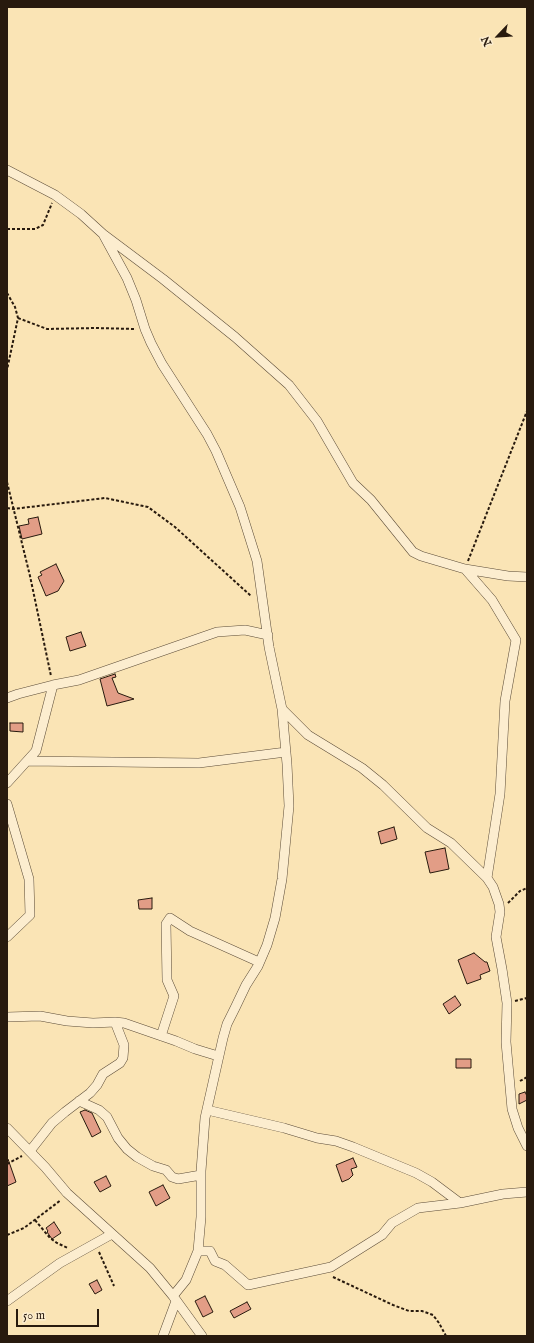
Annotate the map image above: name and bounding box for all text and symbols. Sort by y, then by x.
north arrow [478,16,518,56]
text: N [479,34,495,48]
scale bar [18,1301,101,1327]
text: 50 m [23,1308,45,1323]

